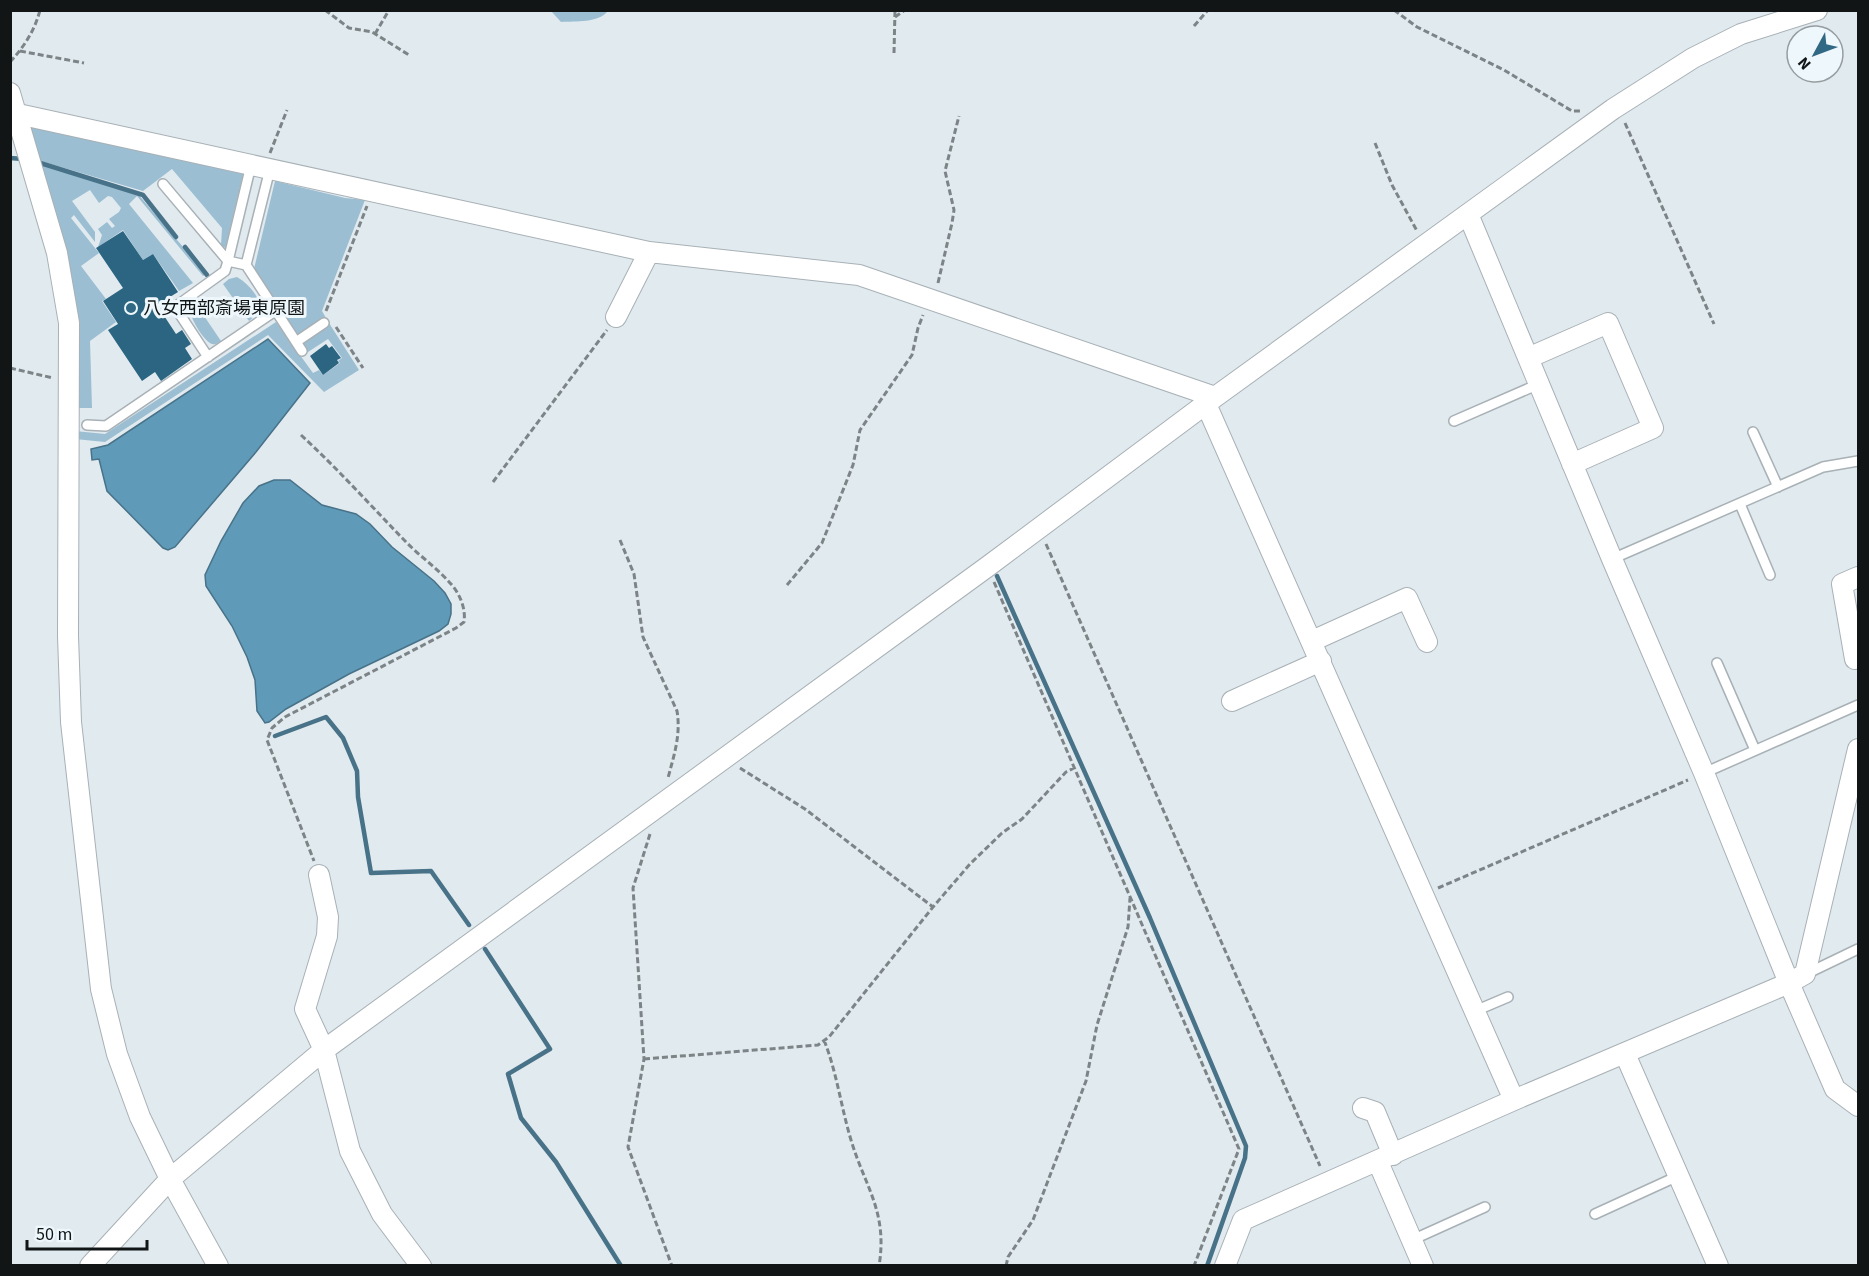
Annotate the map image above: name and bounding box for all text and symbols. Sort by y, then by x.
north arrow [1785,24,1845,84]
text: N [1793,52,1816,74]
place label: 八女西部斎場東原園 [143,296,305,321]
marker: 八女西部斎場東原園 [124,301,138,315]
scale bar [27,1213,147,1251]
text: 50 m [36,1222,72,1247]

